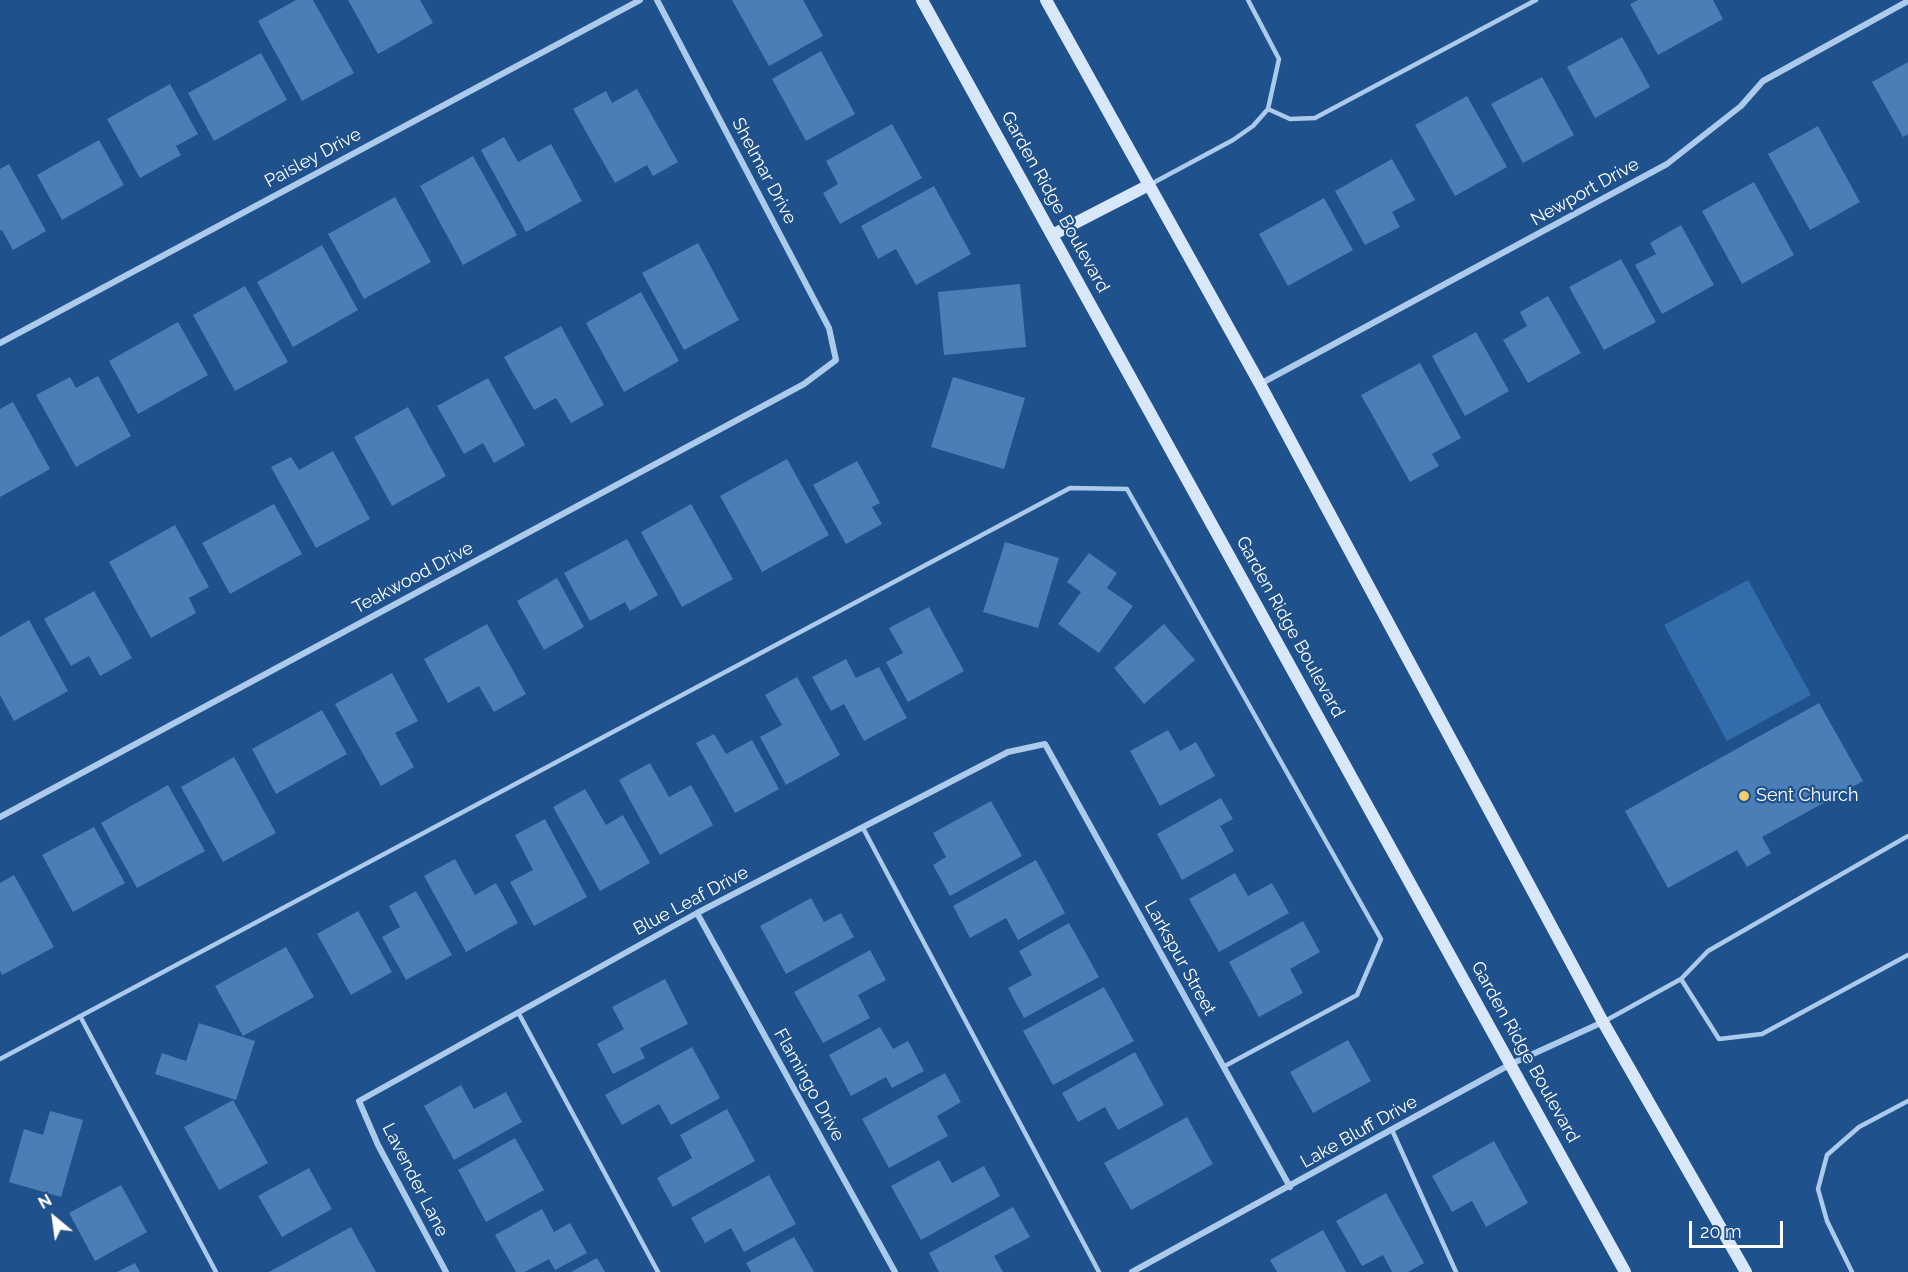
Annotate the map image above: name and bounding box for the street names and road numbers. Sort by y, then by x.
street label: Garden Ridge Boulevard [996,108,1114,296]
street label: Shelmar Drive [727,114,801,228]
street label: Paisley Drive [261,124,365,192]
street label: Newport Drive [1527,153,1643,231]
street label: Garden Ridge Boulevard [1231,533,1349,721]
street label: Teakwood Drive [349,537,477,619]
street label: Blue Leaf Drive [630,862,752,940]
street label: Larkspur Street [1140,897,1220,1019]
street label: Garden Ridge Boulevard [1466,958,1584,1146]
street label: Flamingo Drive [769,1025,849,1145]
street label: Lake Bluff Drive [1297,1091,1421,1173]
street label: Lavender Lane [377,1120,453,1240]

